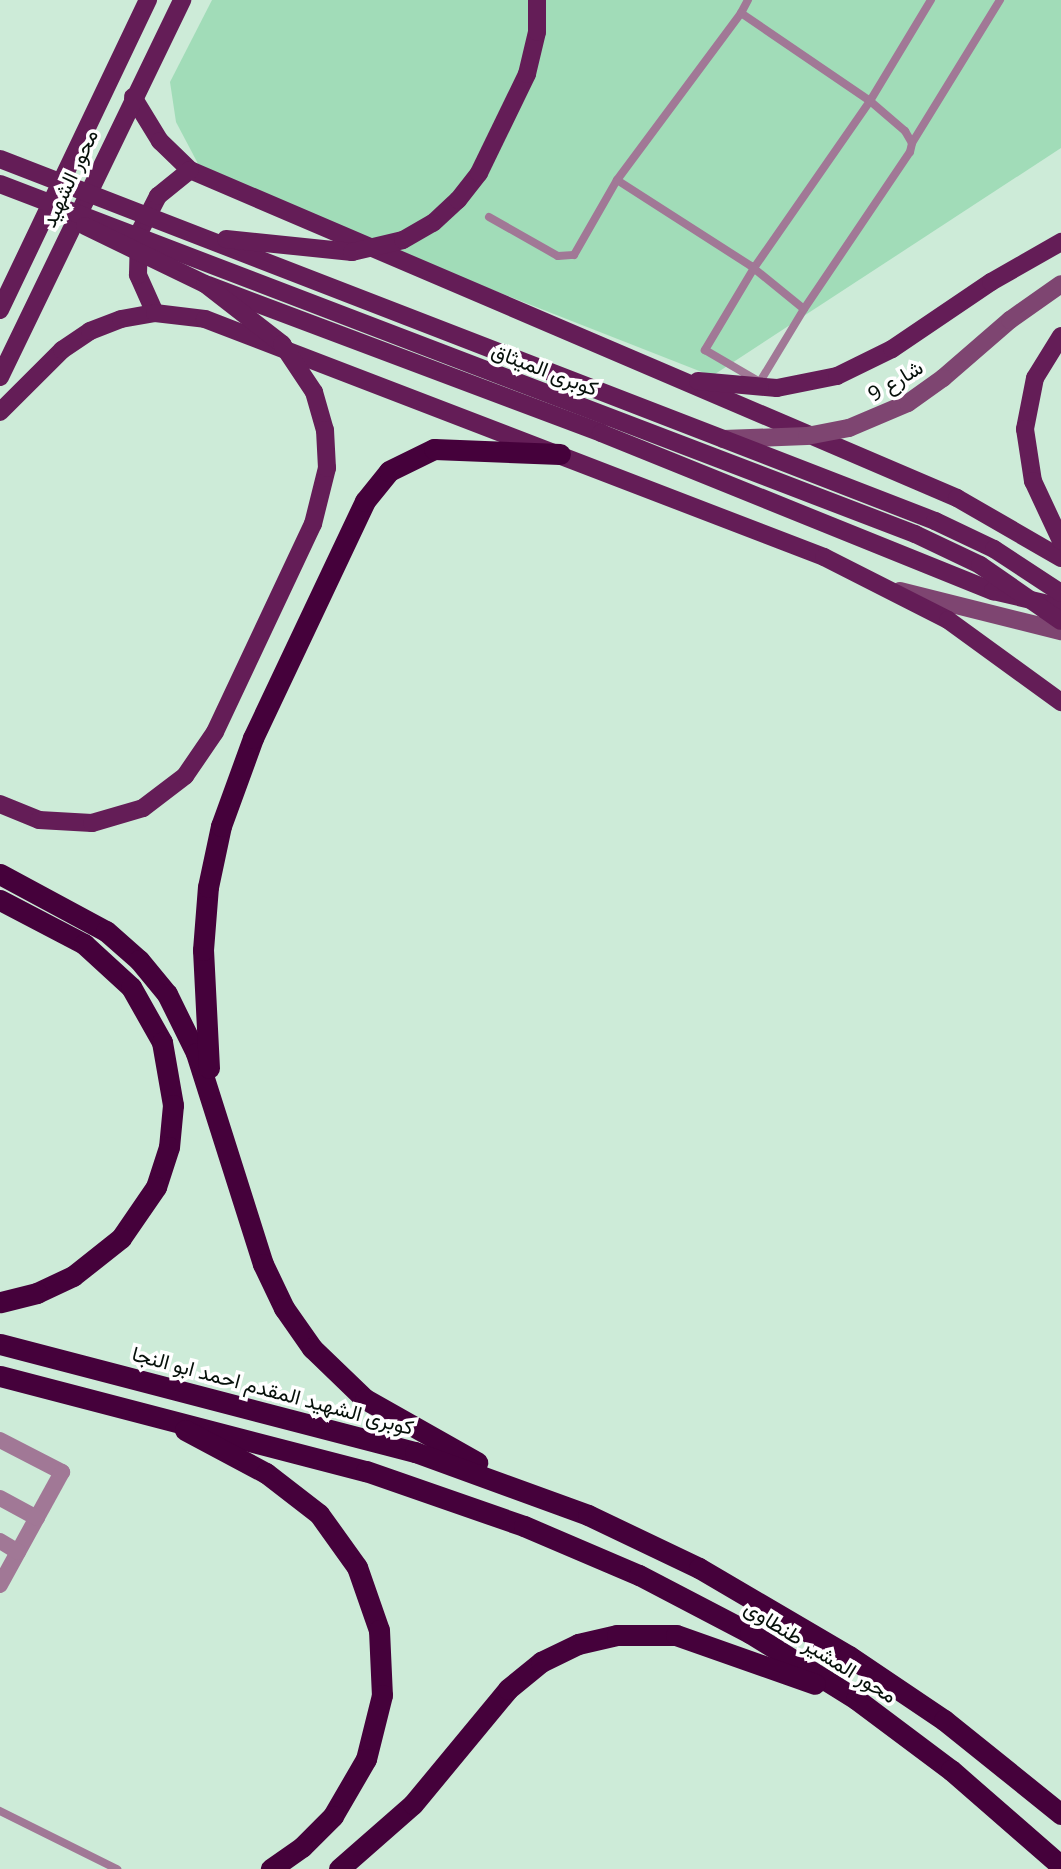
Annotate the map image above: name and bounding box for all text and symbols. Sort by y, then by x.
street label: محور الشهيد [35,125,103,231]
street label: كوبرى الميثاق [488,337,602,401]
street label: شارع 9 [863,354,927,406]
street label: كوبرى الشهيد المقدم احمد ابو النجا [129,1340,417,1440]
street label: محور المشير طنطاوى [740,1594,902,1708]

